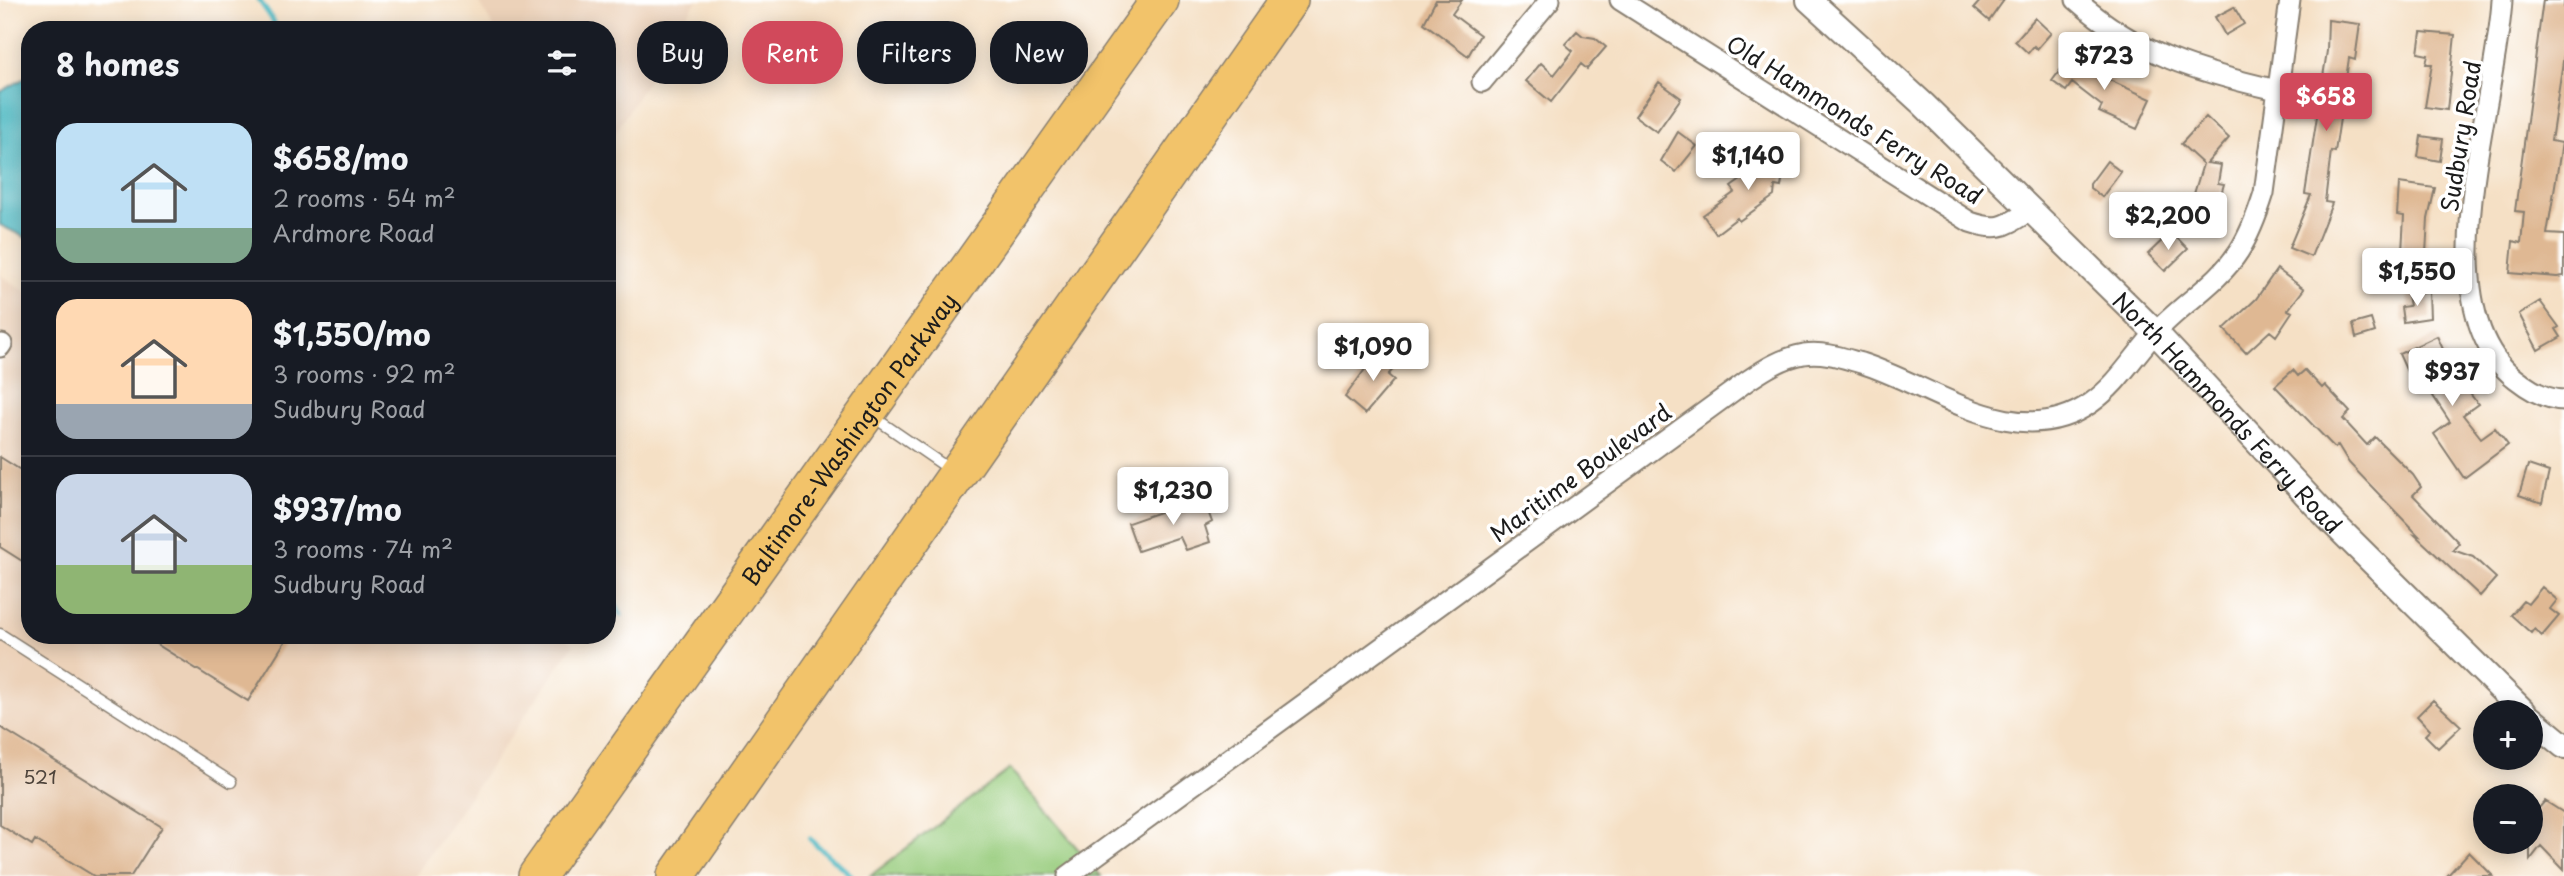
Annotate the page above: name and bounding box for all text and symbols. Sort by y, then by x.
chip: Buy [637,21,728,84]
chip: Rent [742,21,843,84]
chip: Filters [857,21,976,84]
chip: New [990,21,1088,84]
street label: Old Hammonds Ferry Road [1720,26,1990,212]
pin: $723 [2063,32,2145,92]
text: $723 [2074,37,2134,72]
text: 8 homes [56,41,179,86]
icon: filters [543,44,581,82]
street label: Sudbury Road [2431,58,2489,214]
pin: $658 [2285,74,2367,133]
text: $658 [2296,78,2356,113]
pin: $1,140 [1691,132,1805,192]
text: $658/mo [273,135,408,180]
text: $1,140 [1712,137,1784,172]
icon: home [112,151,196,235]
text: 2 rooms · 54 m² [273,180,456,215]
pin: $2,200 [2111,192,2225,252]
text: $2,200 [2125,197,2211,232]
text: Ardmore Road [273,215,435,250]
pin: $1,550 [2360,248,2474,308]
text: $1,550 [2378,253,2456,288]
street label: North Hammonds Ferry Road [2105,283,2351,541]
street label: Baltimore-Washington Parkway [732,285,965,592]
text: $1,550/mo [273,311,431,356]
pin: $1,090 [1316,324,1430,383]
icon: home [112,327,196,411]
text: $1,090 [1334,328,1412,363]
pin: $937 [2411,348,2493,408]
text: $937 [2425,353,2479,388]
text: 3 rooms · 92 m² [273,356,456,391]
text: Sudbury Road [273,391,426,426]
street label: Maritime Boulevard [1482,394,1678,550]
pin: $1,230 [1116,468,1230,527]
text: $1,230 [1133,472,1213,507]
text: $937/mo [273,486,402,531]
icon: home [112,502,196,586]
text: 3 rooms · 74 m² [273,531,453,566]
text: Sudbury Road [273,566,426,601]
map controls [2473,700,2543,854]
button: + [2473,700,2543,770]
house number: 521 [23,762,57,790]
button: − [2473,784,2543,854]

